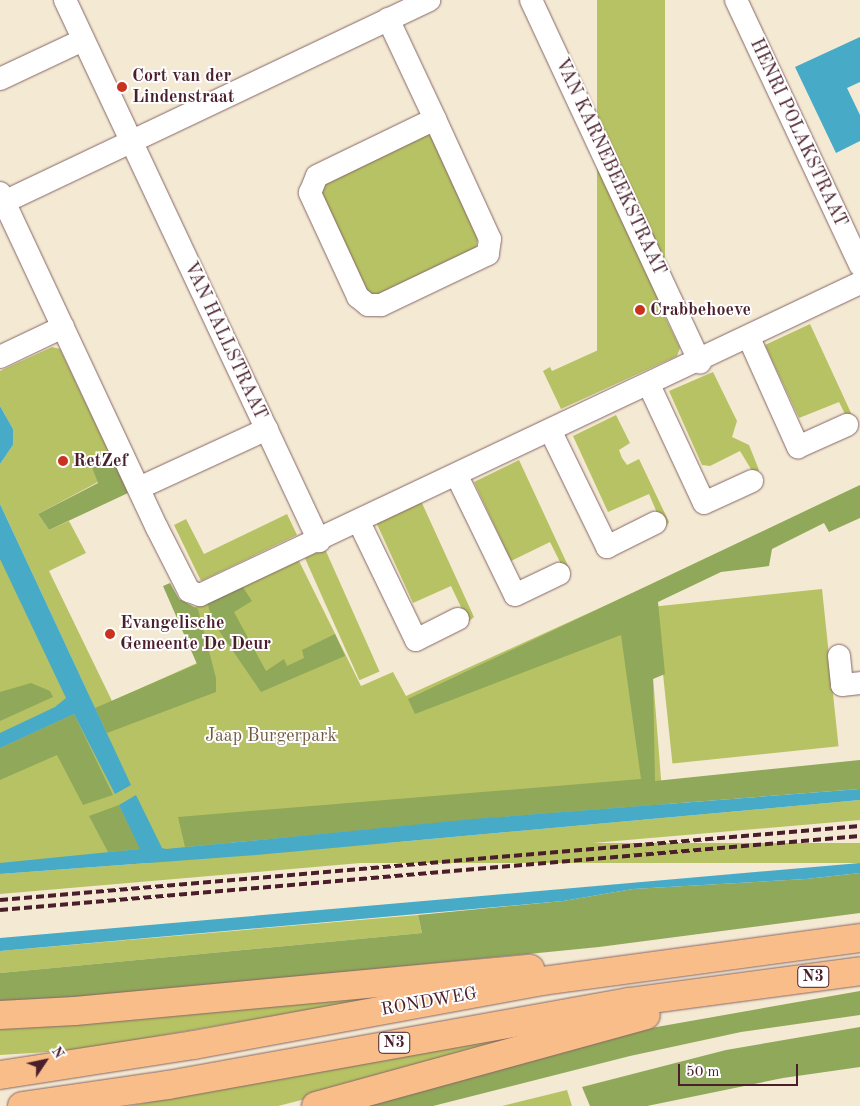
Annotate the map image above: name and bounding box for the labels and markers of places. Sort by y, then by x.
place label: Cort van der Lindenstraat [132,66,235,108]
marker: Cort van der Lindenstraat [116,81,128,93]
place label: Crabbehoeve [650,299,751,321]
marker: Crabbehoeve [634,304,646,316]
place label: RetZef [73,450,128,472]
marker: RetZef [57,455,69,467]
place label: Evangelische Gemeente De Deur [120,613,271,656]
marker: Evangelische Gemeente De Deur [104,628,116,640]

